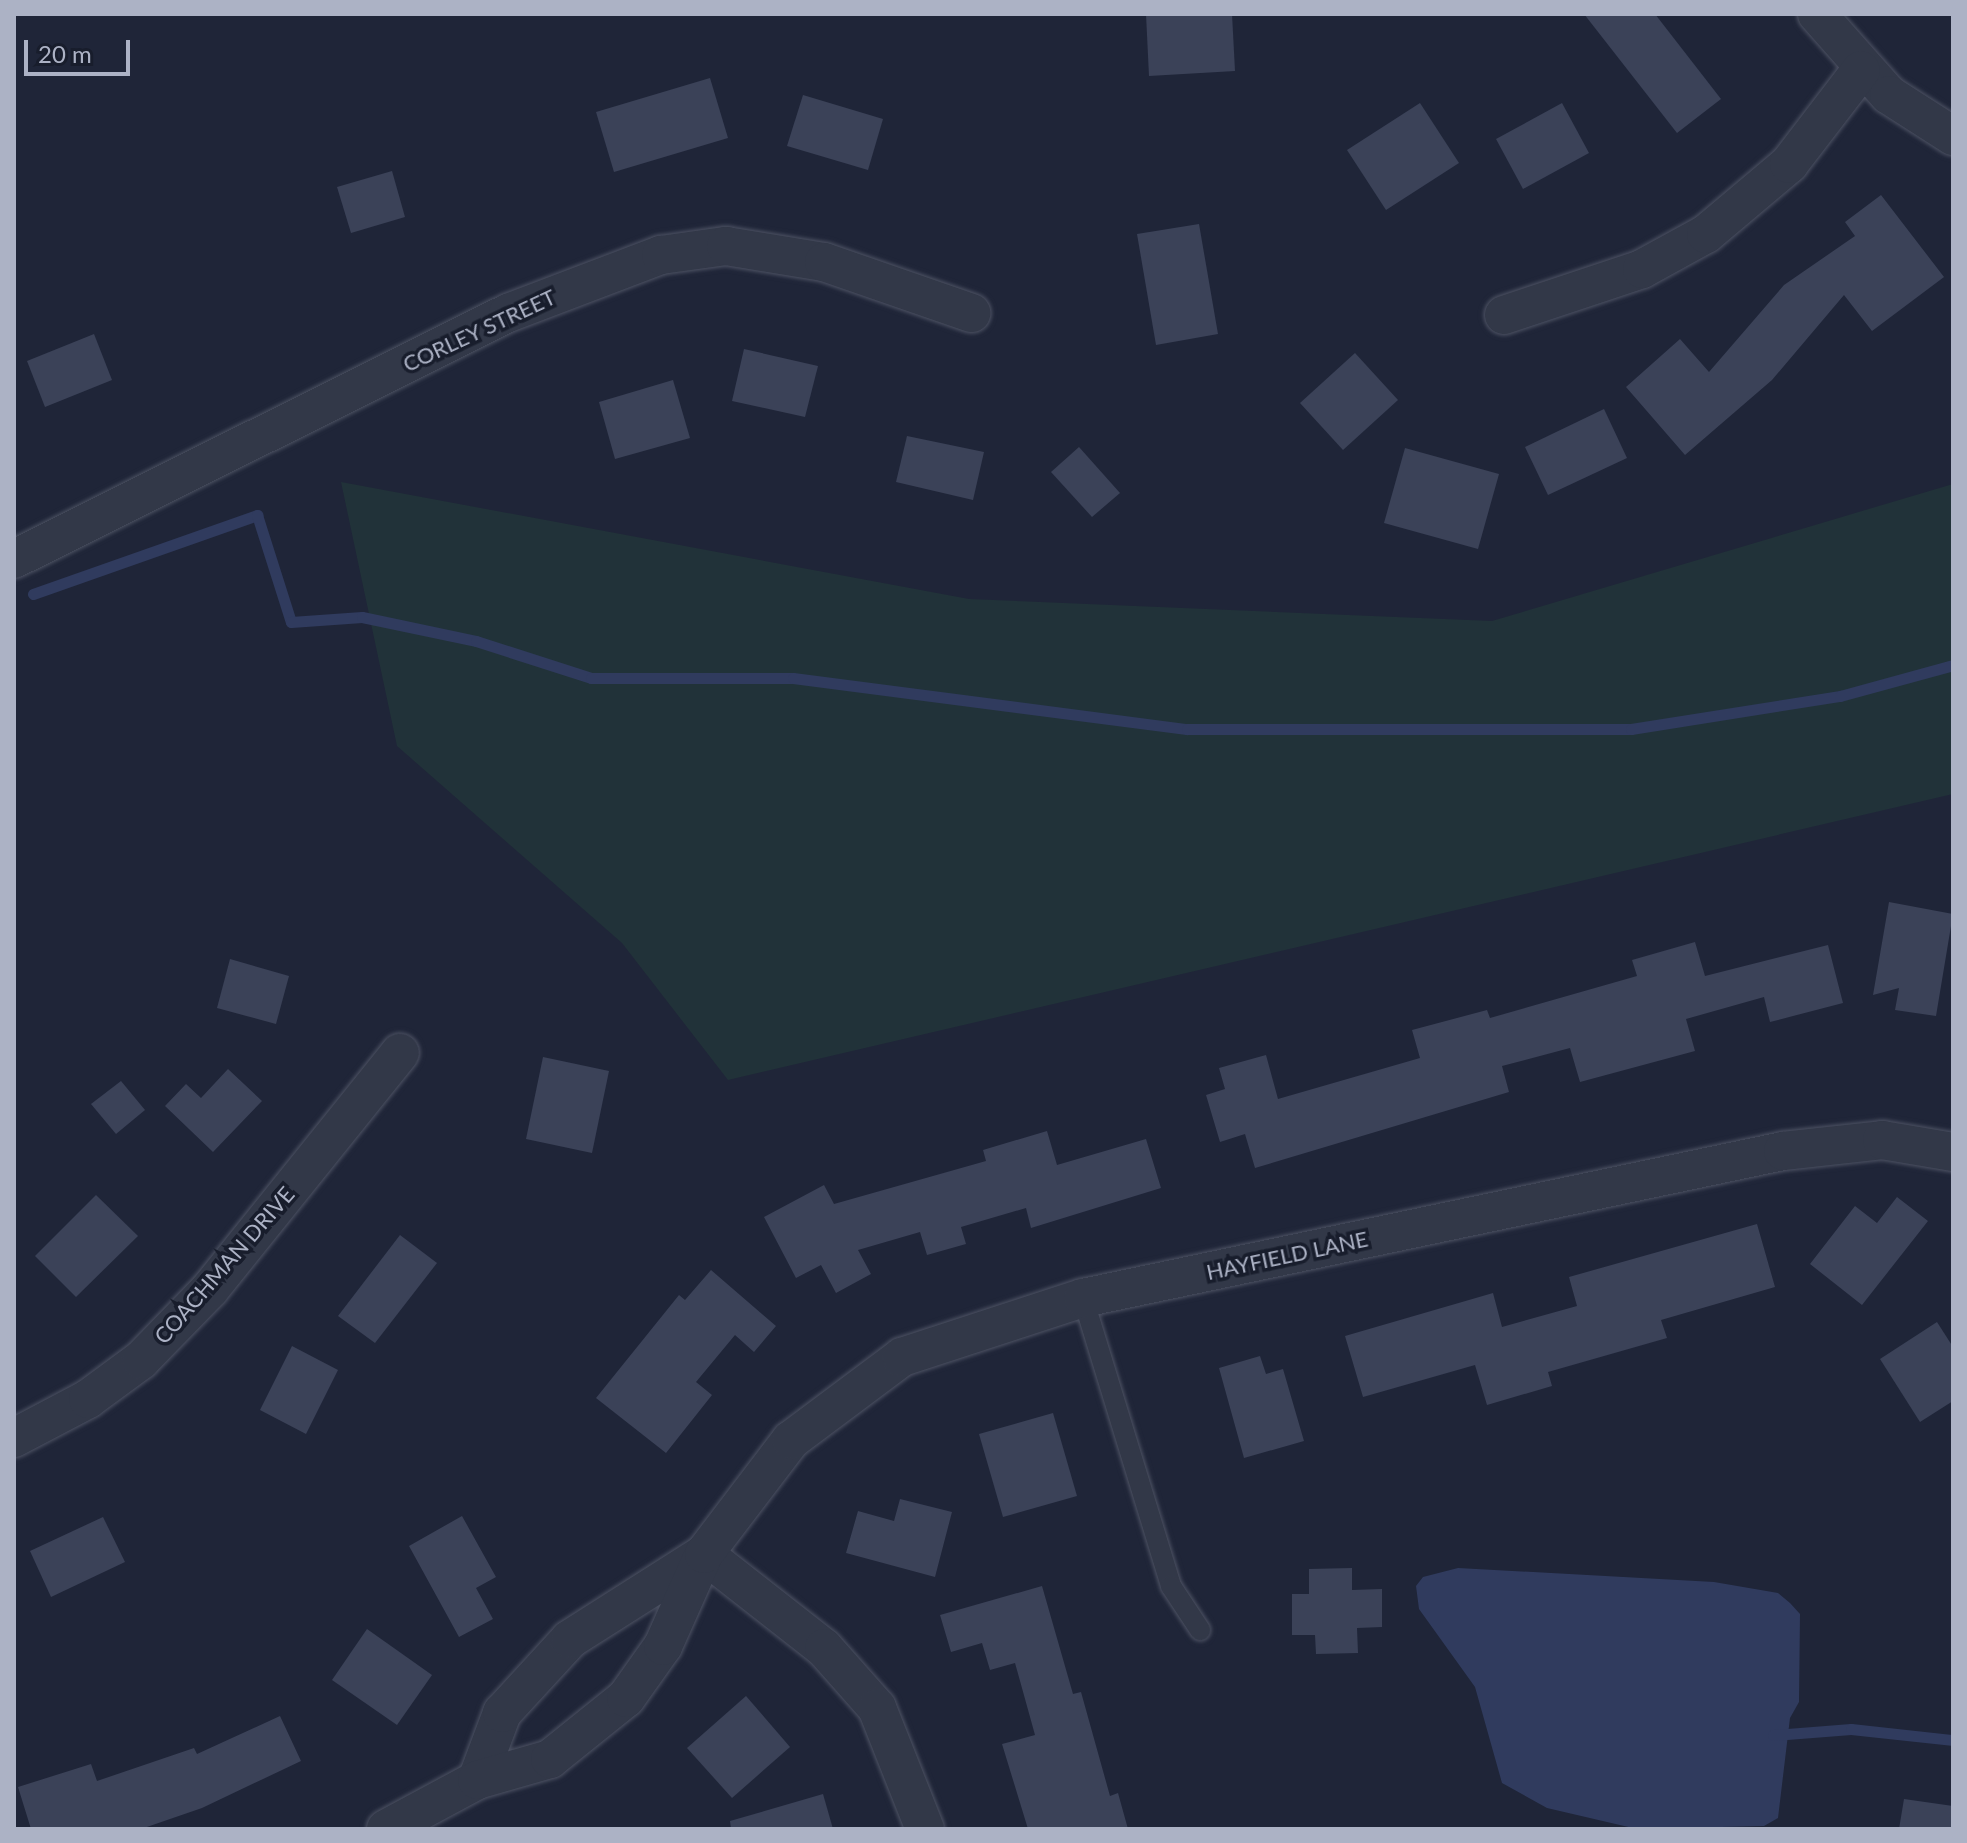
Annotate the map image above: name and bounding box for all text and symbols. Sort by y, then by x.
scale bar [28,24,134,74]
text: 20 m [38,39,92,68]
street label: CORLEY STREET [398,283,560,377]
street label: COACHMAN DRIVE [149,1181,299,1349]
street label: HAYFIELD LANE [1204,1225,1370,1285]

